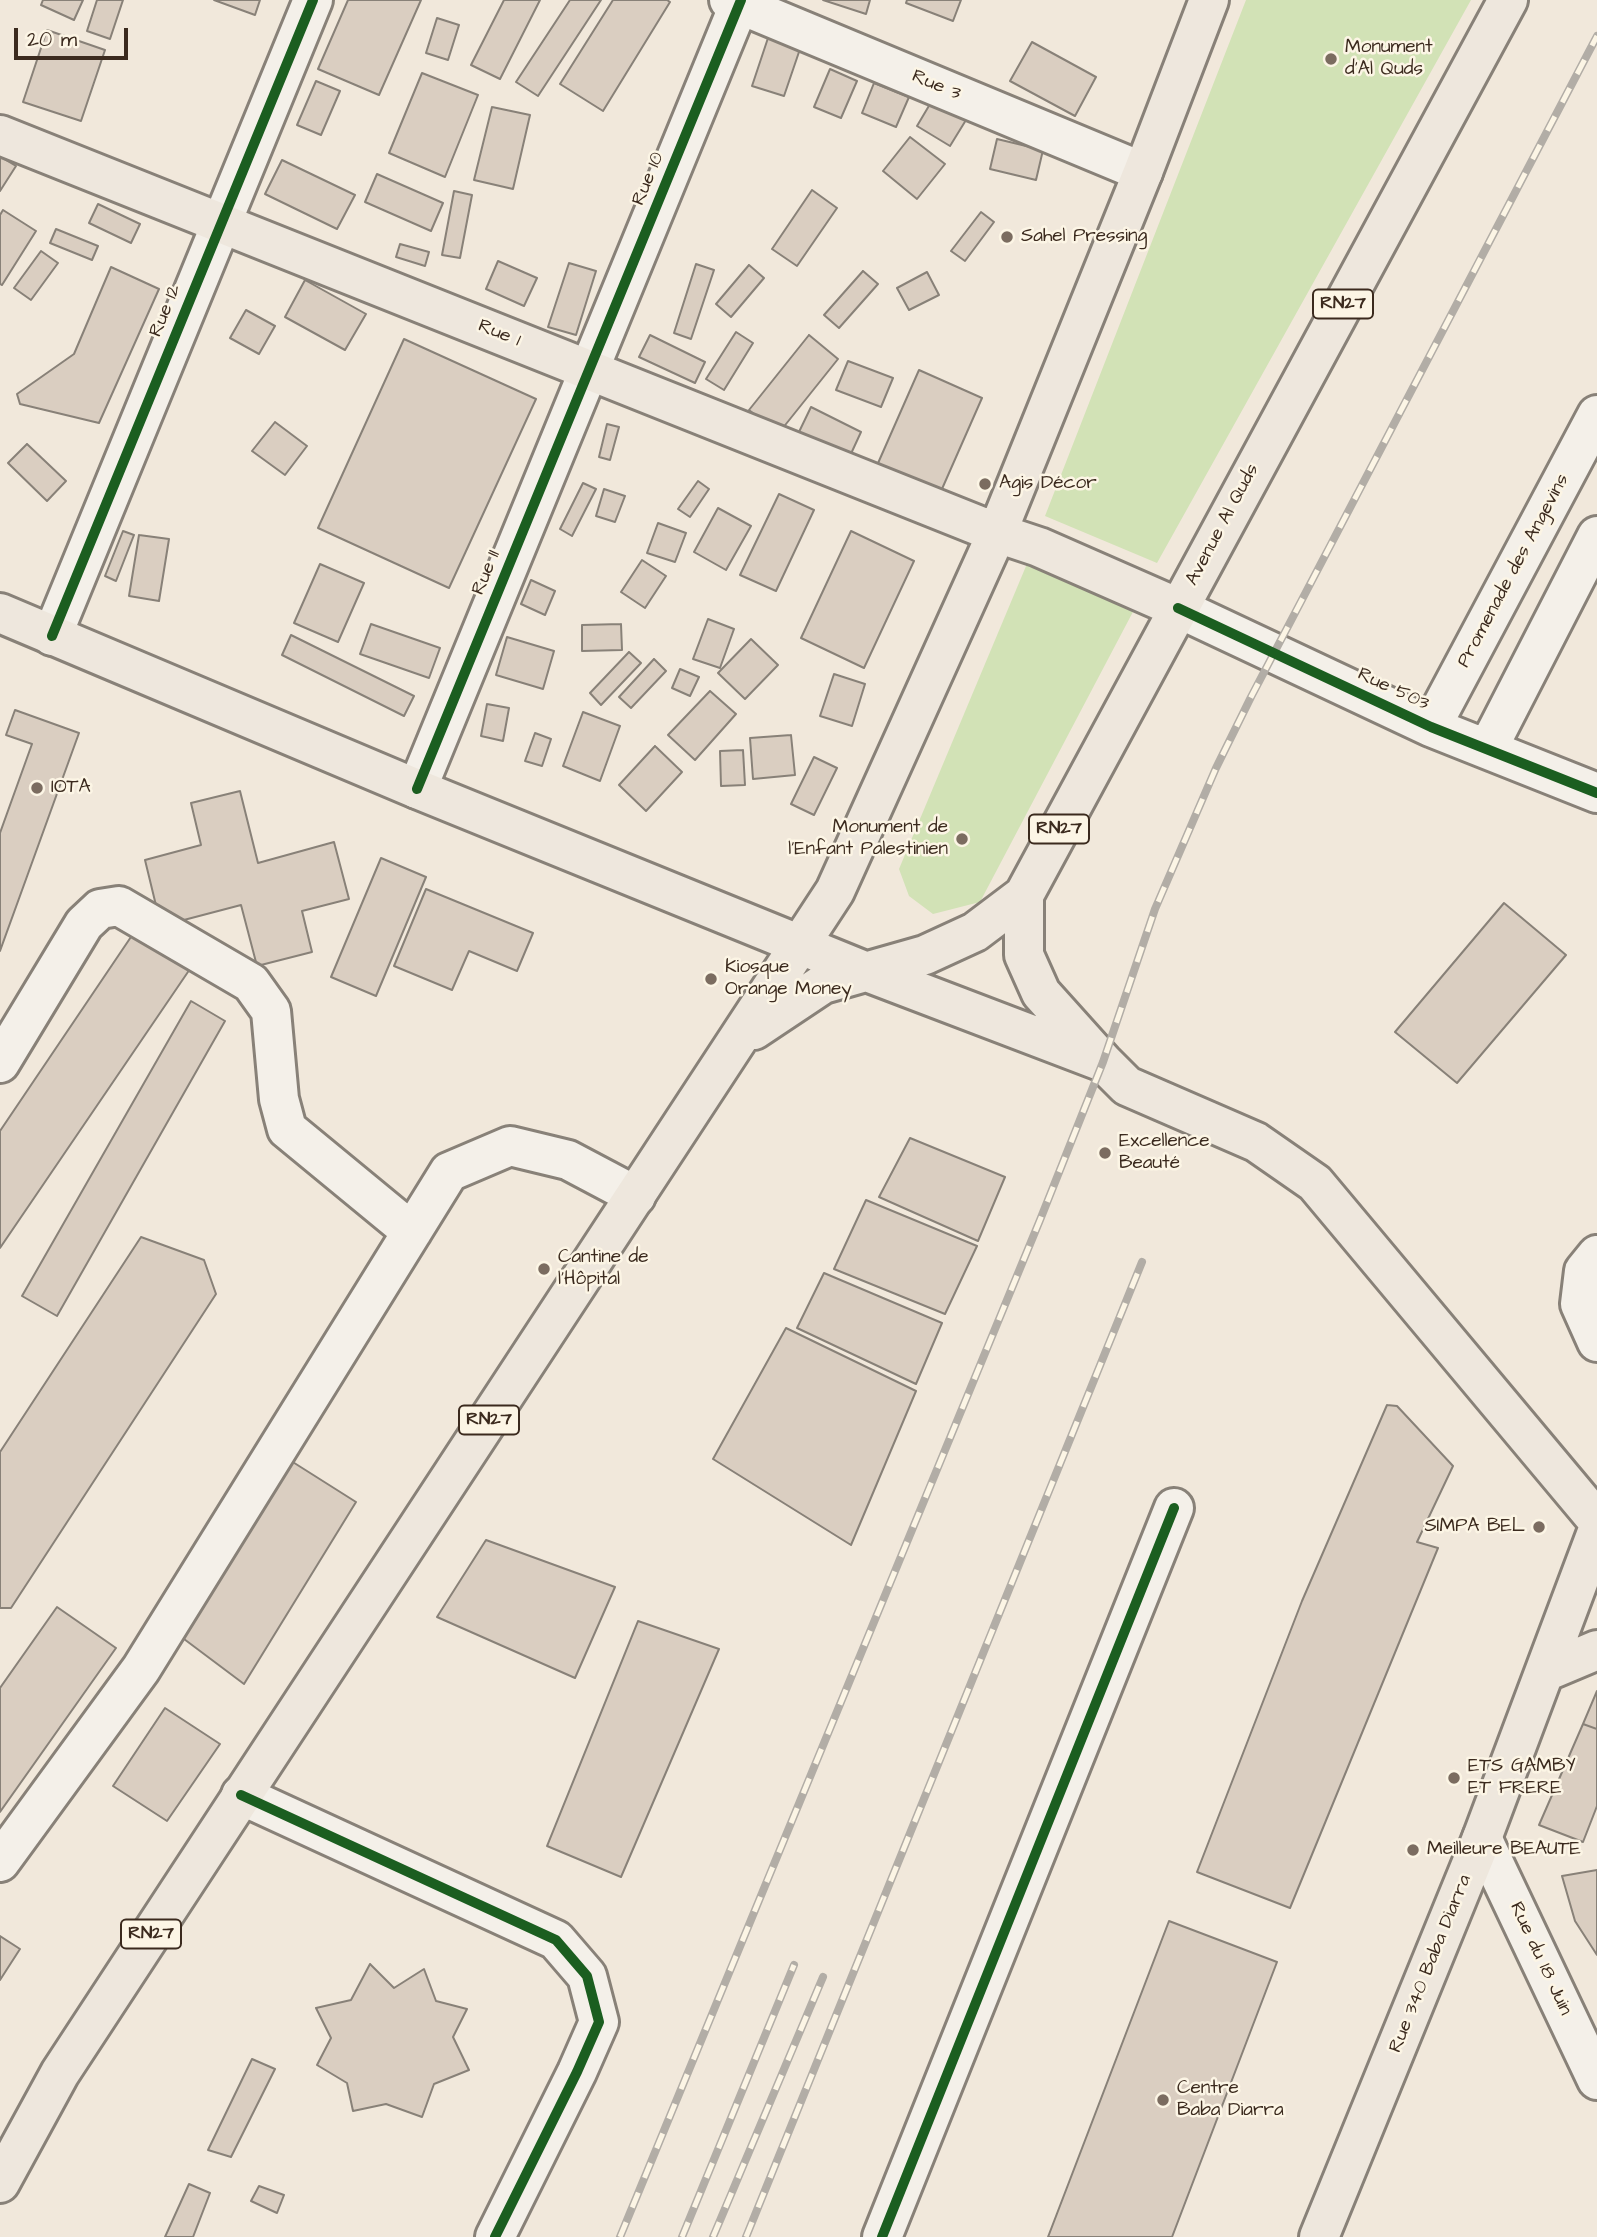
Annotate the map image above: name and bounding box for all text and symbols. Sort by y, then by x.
scale bar [18,14,131,58]
text: 20 m [27,25,77,54]
place label: Monument d'Al Quds [1345,37,1433,81]
marker: Monument d'Al Quds [1323,51,1339,67]
street label: Rue 3 [908,66,964,106]
street label: Rue 10 [628,149,670,209]
place label: Sahel Pressing [1021,226,1147,248]
marker: Sahel Pressing [999,229,1015,245]
street label: Rue 12 [145,282,187,340]
road number: RN27 [1313,290,1373,318]
street label: Rue 1 [475,315,523,353]
street label: Avenue Al Quds [1181,460,1265,590]
street label: Promenade des Angevins [1453,470,1575,672]
place label: Agis Décor [999,473,1097,495]
marker: Agis Décor [977,476,993,492]
street label: Rue 11 [468,547,506,599]
street label: Rue 503 [1354,664,1432,716]
place label: IOTA [51,777,91,799]
marker: IOTA [29,780,45,796]
road number: RN27 [1029,814,1089,844]
place label: Monument de l'Enfant Palestinien [788,817,948,861]
marker: Monument de l'Enfant Palestinien [954,831,970,847]
place label: Kiosque Orange Money [725,957,852,1001]
marker: Kiosque Orange Money [703,971,719,987]
place label: Excellence Beauté [1119,1131,1210,1175]
marker: Excellence Beauté [1097,1145,1113,1161]
place label: Cantine de l'Hôpital [558,1247,649,1291]
marker: Cantine de l'Hôpital [536,1261,552,1277]
road number: RN27 [459,1406,519,1434]
place label: SIMPA BEL [1424,1516,1525,1538]
marker: SIMPA BEL [1531,1519,1547,1535]
place label: ETS GAMBY ET FRERE [1468,1756,1576,1800]
marker: ETS GAMBY ET FRERE [1446,1770,1462,1786]
place label: Meilleure BEAUTE [1427,1839,1581,1861]
marker: Meilleure BEAUTE [1405,1842,1421,1858]
street label: Rue 340 Baba Diarra [1385,1872,1477,2056]
street label: Rue du 18 Juin [1504,1899,1576,2019]
road number: RN27 [121,1920,181,1948]
place label: Centre Baba Diarra [1177,2078,1284,2122]
marker: Centre Baba Diarra [1155,2092,1171,2108]

